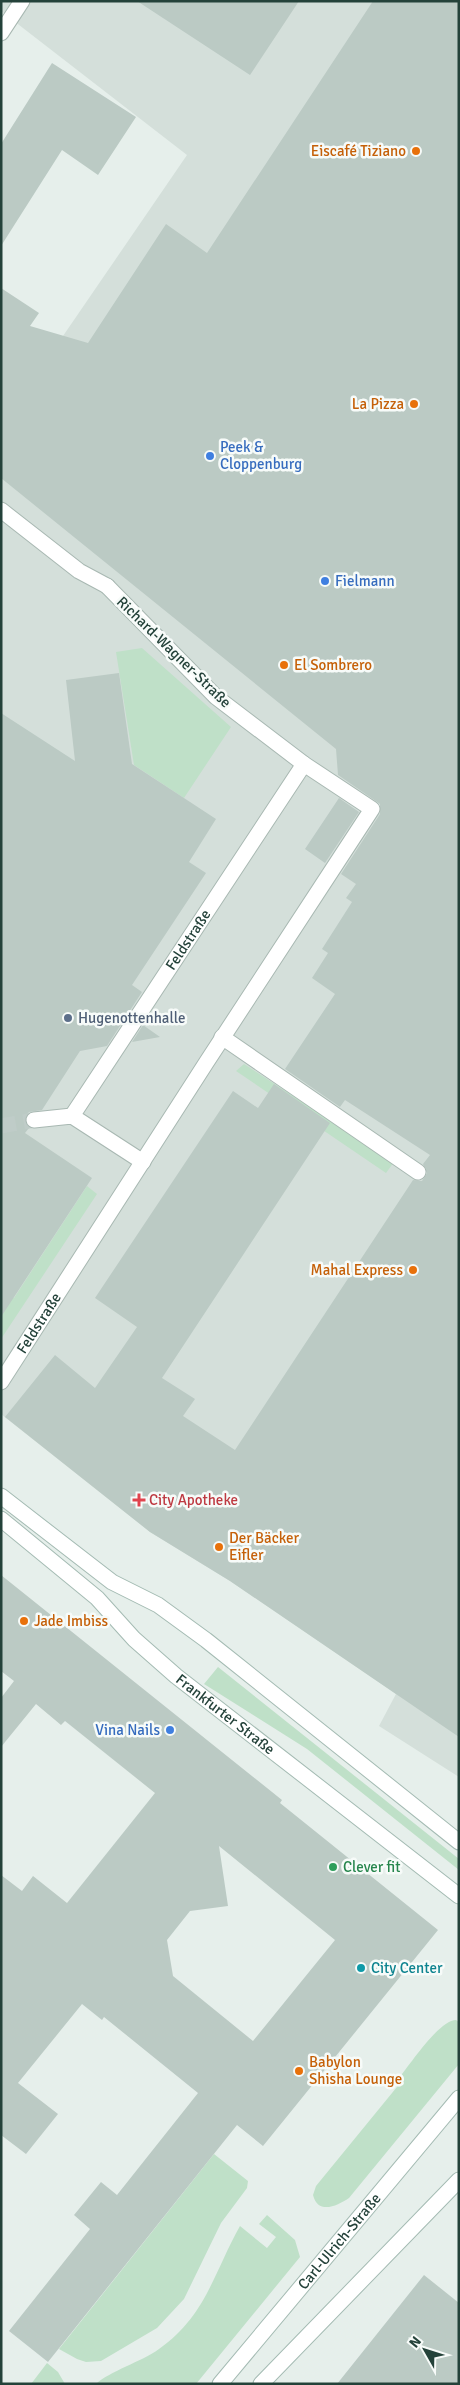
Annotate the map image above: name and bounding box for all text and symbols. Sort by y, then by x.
place label: Eiscafé Tiziano [311,142,406,160]
marker: Eiscafé Tiziano [410,145,422,157]
place label: La Pizza [352,395,404,413]
marker: La Pizza [408,398,420,410]
place label: Peek & Cloppenburg [220,438,302,473]
marker: Peek & Cloppenburg [204,450,216,462]
place label: Fielmann [335,572,395,590]
marker: Fielmann [319,575,331,587]
street label: Richard-Wagner-Straße [113,593,235,711]
place label: El Sombrero [294,656,372,674]
marker: El Sombrero [278,659,290,671]
street label: Feldstraße [162,906,215,974]
place label: Hugenottenhalle [78,1009,185,1027]
marker: Hugenottenhalle [62,1012,74,1024]
place label: Mahal Express [311,1261,403,1279]
marker: Mahal Express [407,1264,419,1276]
street label: Feldstraße [13,1289,65,1357]
place label: City Apotheke [149,1491,238,1509]
marker: City Apotheke [133,1494,145,1506]
place label: Der Bäcker Eifler [229,1529,299,1564]
marker: Der Bäcker Eifler [213,1541,225,1553]
place label: Jade Imbiss [34,1612,109,1630]
marker: Jade Imbiss [18,1615,30,1627]
street label: Frankfurter Straße [172,1670,278,1758]
place label: Vina Nails [95,1721,160,1739]
marker: Vina Nails [164,1724,176,1736]
place label: Clever fit [343,1858,400,1876]
marker: Clever fit [327,1861,339,1873]
place label: City Center [371,1959,443,1977]
marker: City Center [355,1962,367,1974]
place label: Babylon Shisha Lounge [309,2053,402,2088]
marker: Babylon Shisha Lounge [293,2065,305,2077]
street label: Carl-Ulrich-Straße [294,2189,385,2293]
north arrow [400,2325,450,2375]
text: N [406,2333,425,2351]

